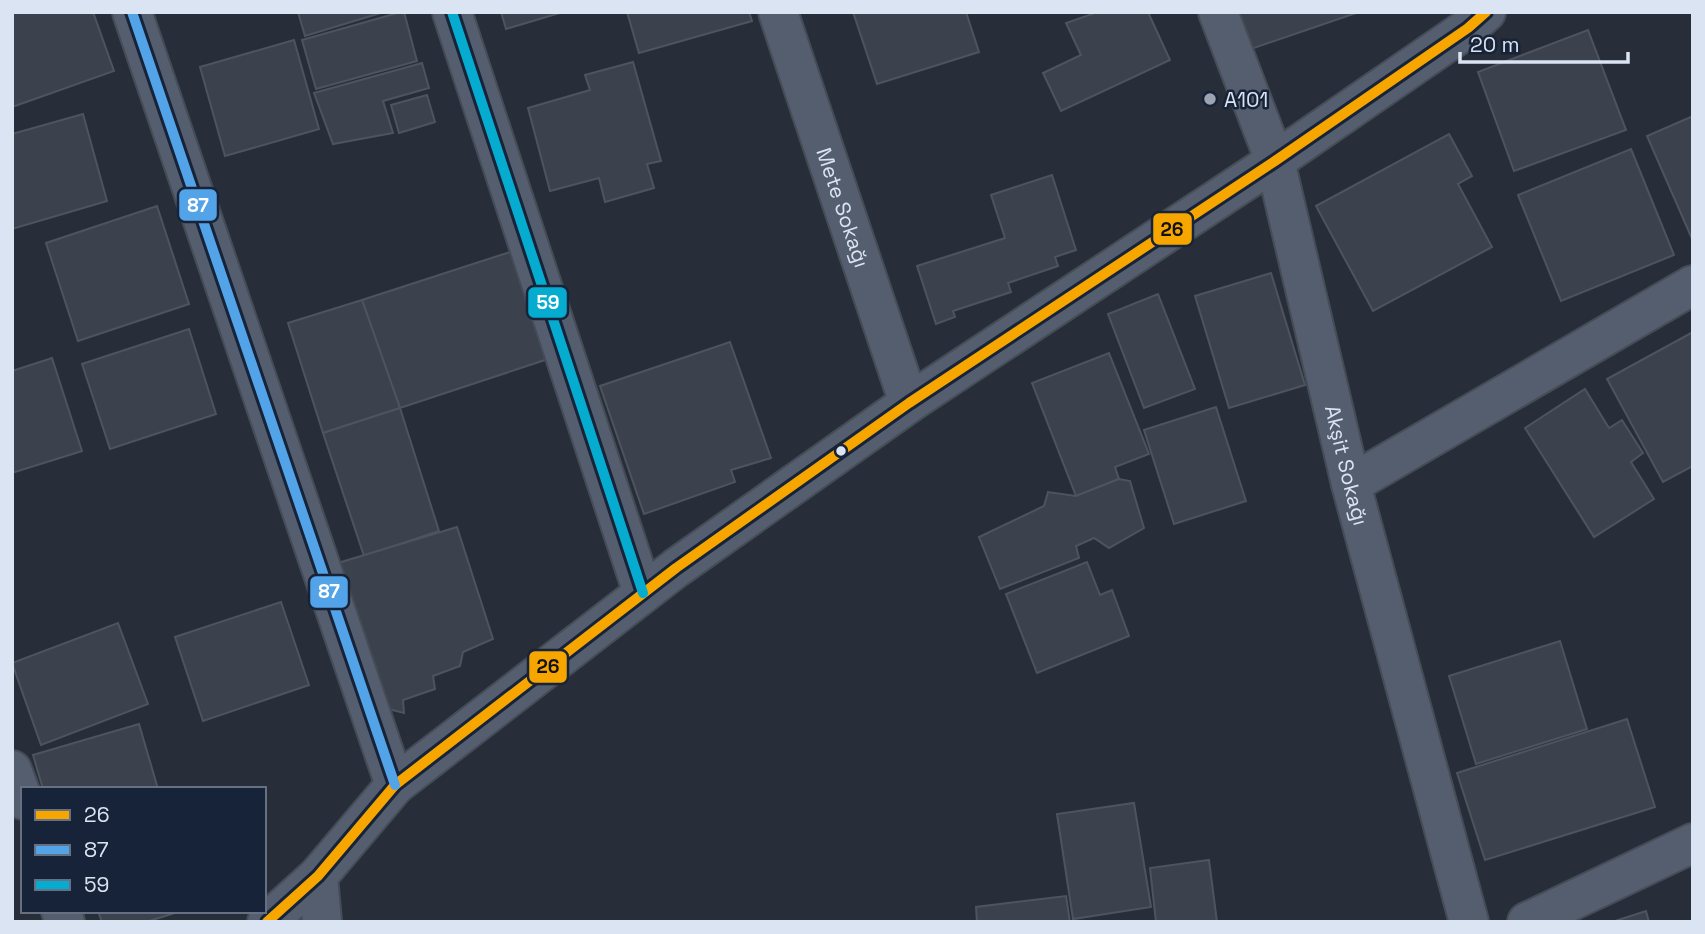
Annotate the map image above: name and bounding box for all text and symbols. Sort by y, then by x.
scale bar [1460,21,1628,65]
text: 20 m [1470,31,1520,58]
place label: A101 [1224,86,1268,113]
marker: A101 [1202,91,1218,107]
street label: Mete Sokağı [811,144,876,271]
line badge: 87 [178,188,218,222]
text: 87 [187,193,209,218]
line badge: 26 [1152,212,1193,246]
text: 26 [1160,217,1184,242]
line badge: 59 [527,286,568,319]
text: 59 [536,290,560,315]
street label: Akşit Sokağı [1319,402,1375,528]
unlabelled marker [834,444,848,458]
line badge: 87 [309,575,349,609]
text: 87 [318,579,340,604]
line badge: 26 [528,650,568,684]
text: 26 [536,654,560,679]
legend [21,787,266,913]
text: 26 [84,801,110,828]
text: 87 [84,836,109,863]
text: 59 [84,871,109,898]

